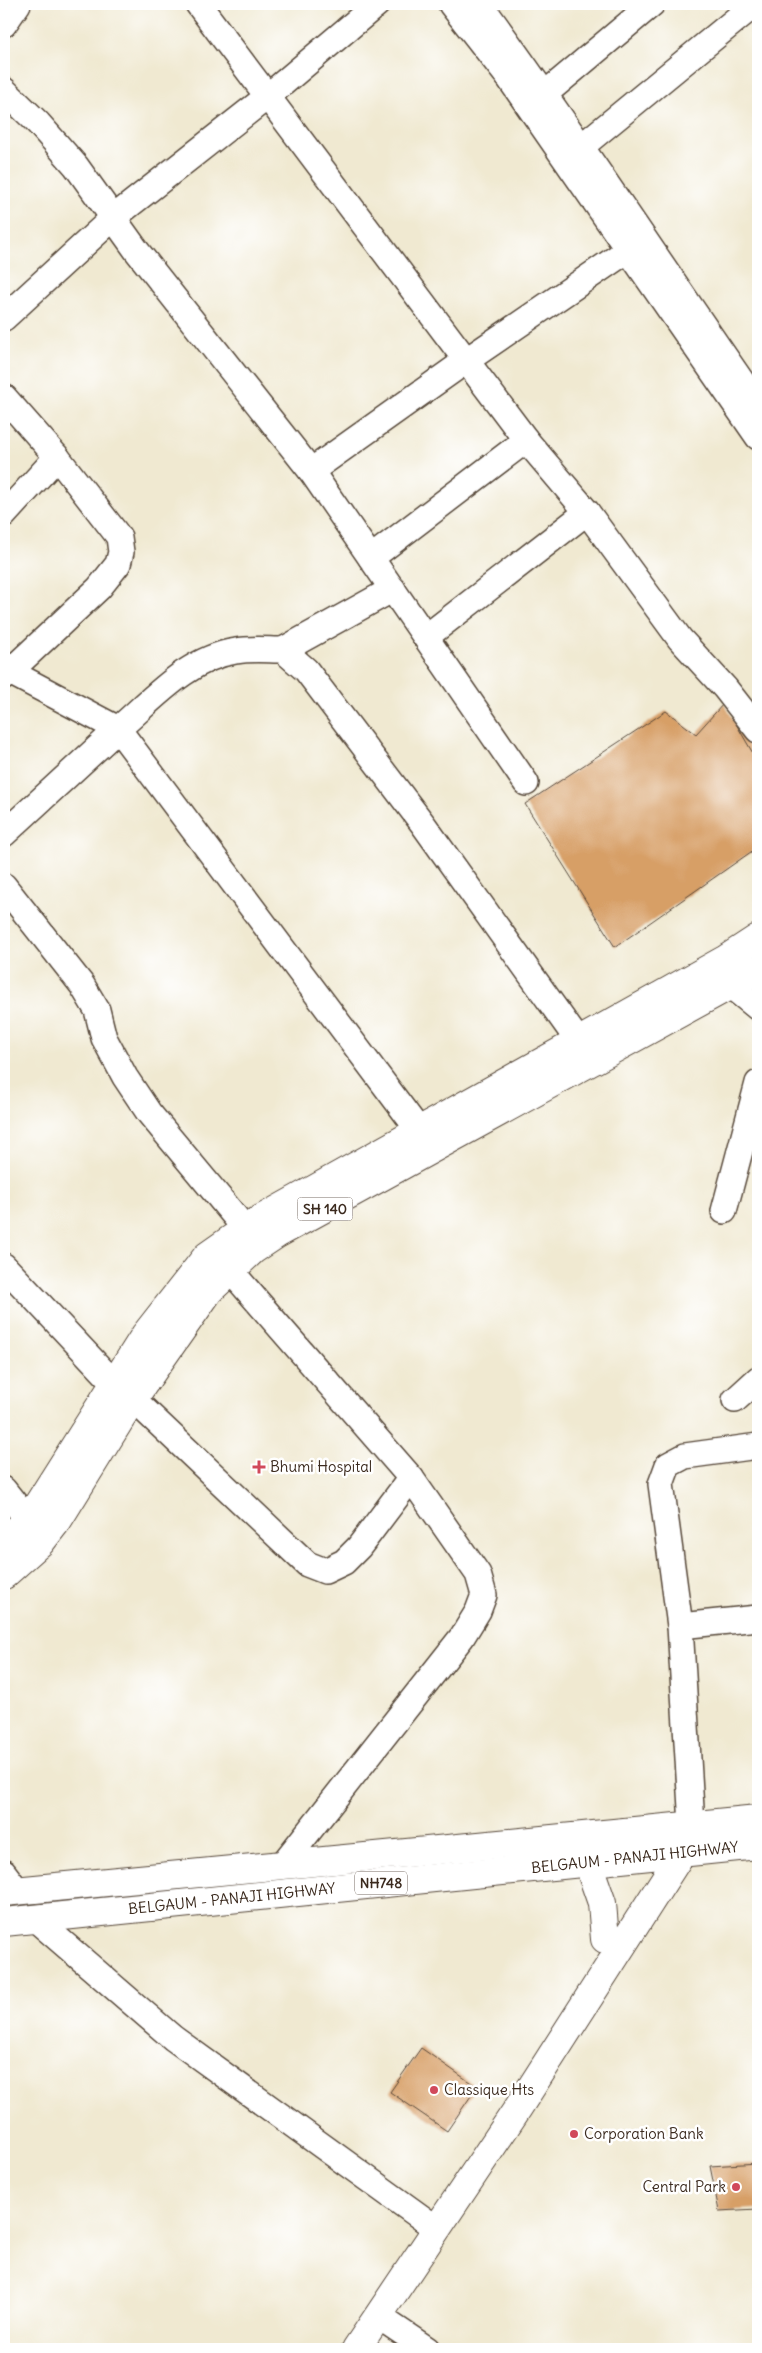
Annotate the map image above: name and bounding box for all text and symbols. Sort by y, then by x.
road number: SH 140 [298,1198,352,1220]
place label: Bhumi Hospital [270,1457,372,1476]
marker: Bhumi Hospital [252,1460,266,1474]
street label: BELGAUM - PANAJI HIGHWAY [530,1837,740,1877]
road number: NH748 [355,1872,407,1895]
street label: BELGAUM - PANAJI HIGHWAY [127,1878,337,1918]
place label: Classique Hts [444,2080,534,2099]
marker: Classique Hts [428,2084,440,2096]
place label: Corporation Bank [584,2124,704,2143]
marker: Corporation Bank [568,2128,580,2140]
place label: Central Park [642,2177,726,2196]
marker: Central Park [730,2181,742,2193]

